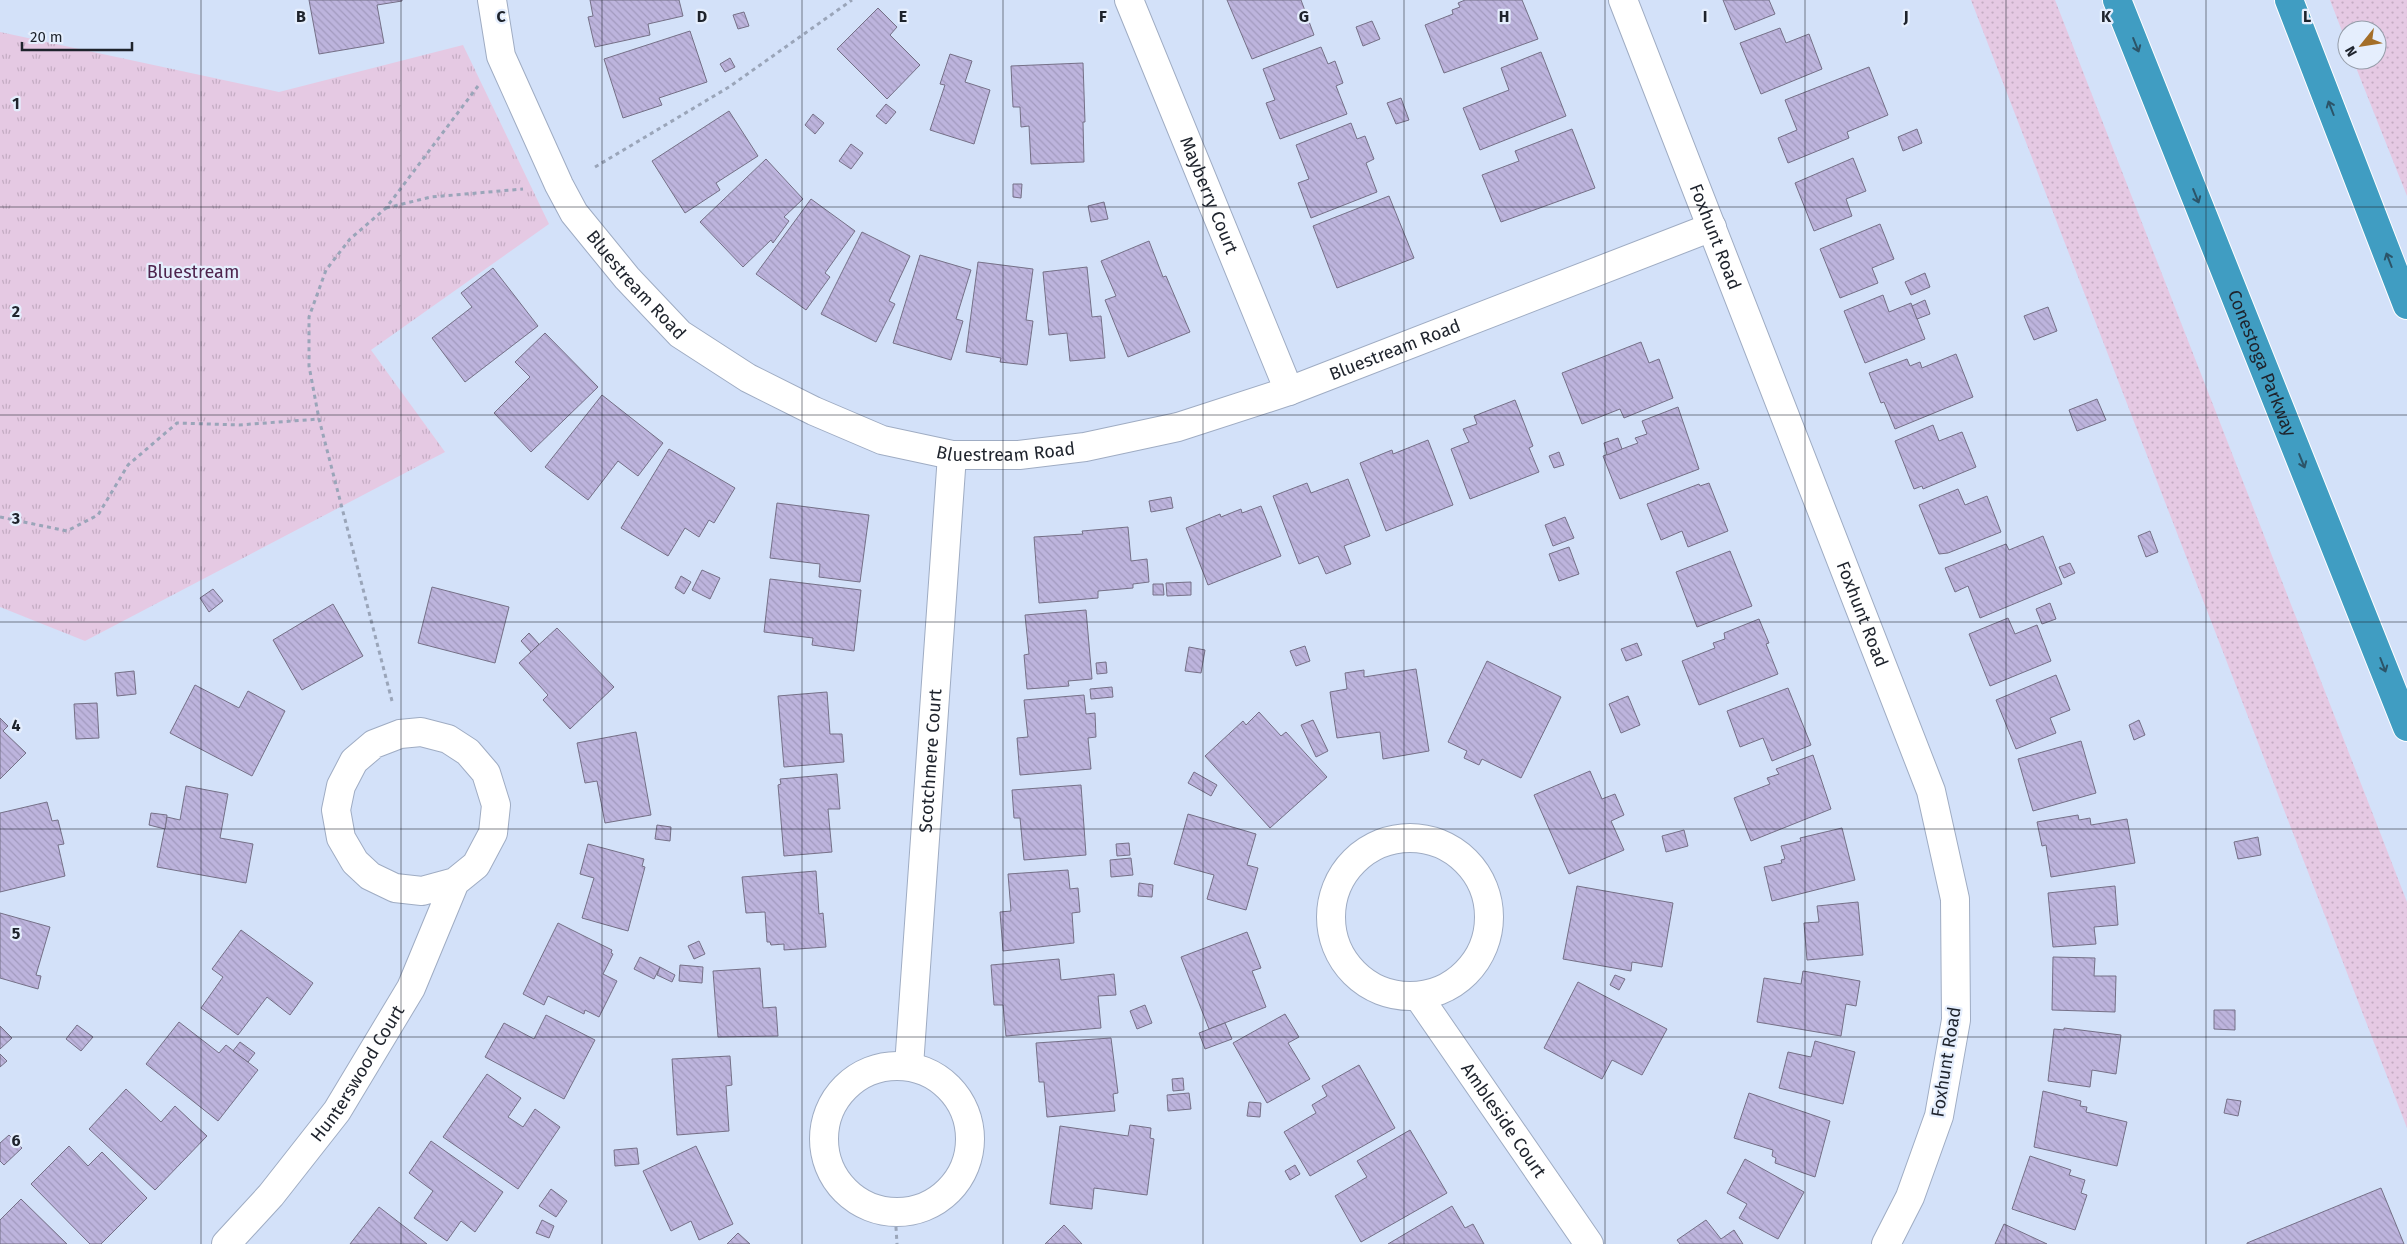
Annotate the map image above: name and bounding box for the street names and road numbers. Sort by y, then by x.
street label: Mayberry Court [1175,133,1243,258]
street label: Foxhunt Road [1685,181,1746,293]
street label: Bluestream Road [582,226,690,344]
street label: Conestoga Parkway [2223,287,2301,440]
street label: Bluestream Road [1326,315,1464,385]
street label: Bluestream Road [934,437,1076,467]
street label: Foxhunt Road [1832,558,1893,670]
street label: Scotchmere Court [914,687,947,834]
street label: Hunterswood Court [306,1001,409,1146]
street label: Foxhunt Road [1926,1005,1966,1119]
street label: Ambleside Court [1456,1059,1551,1182]

